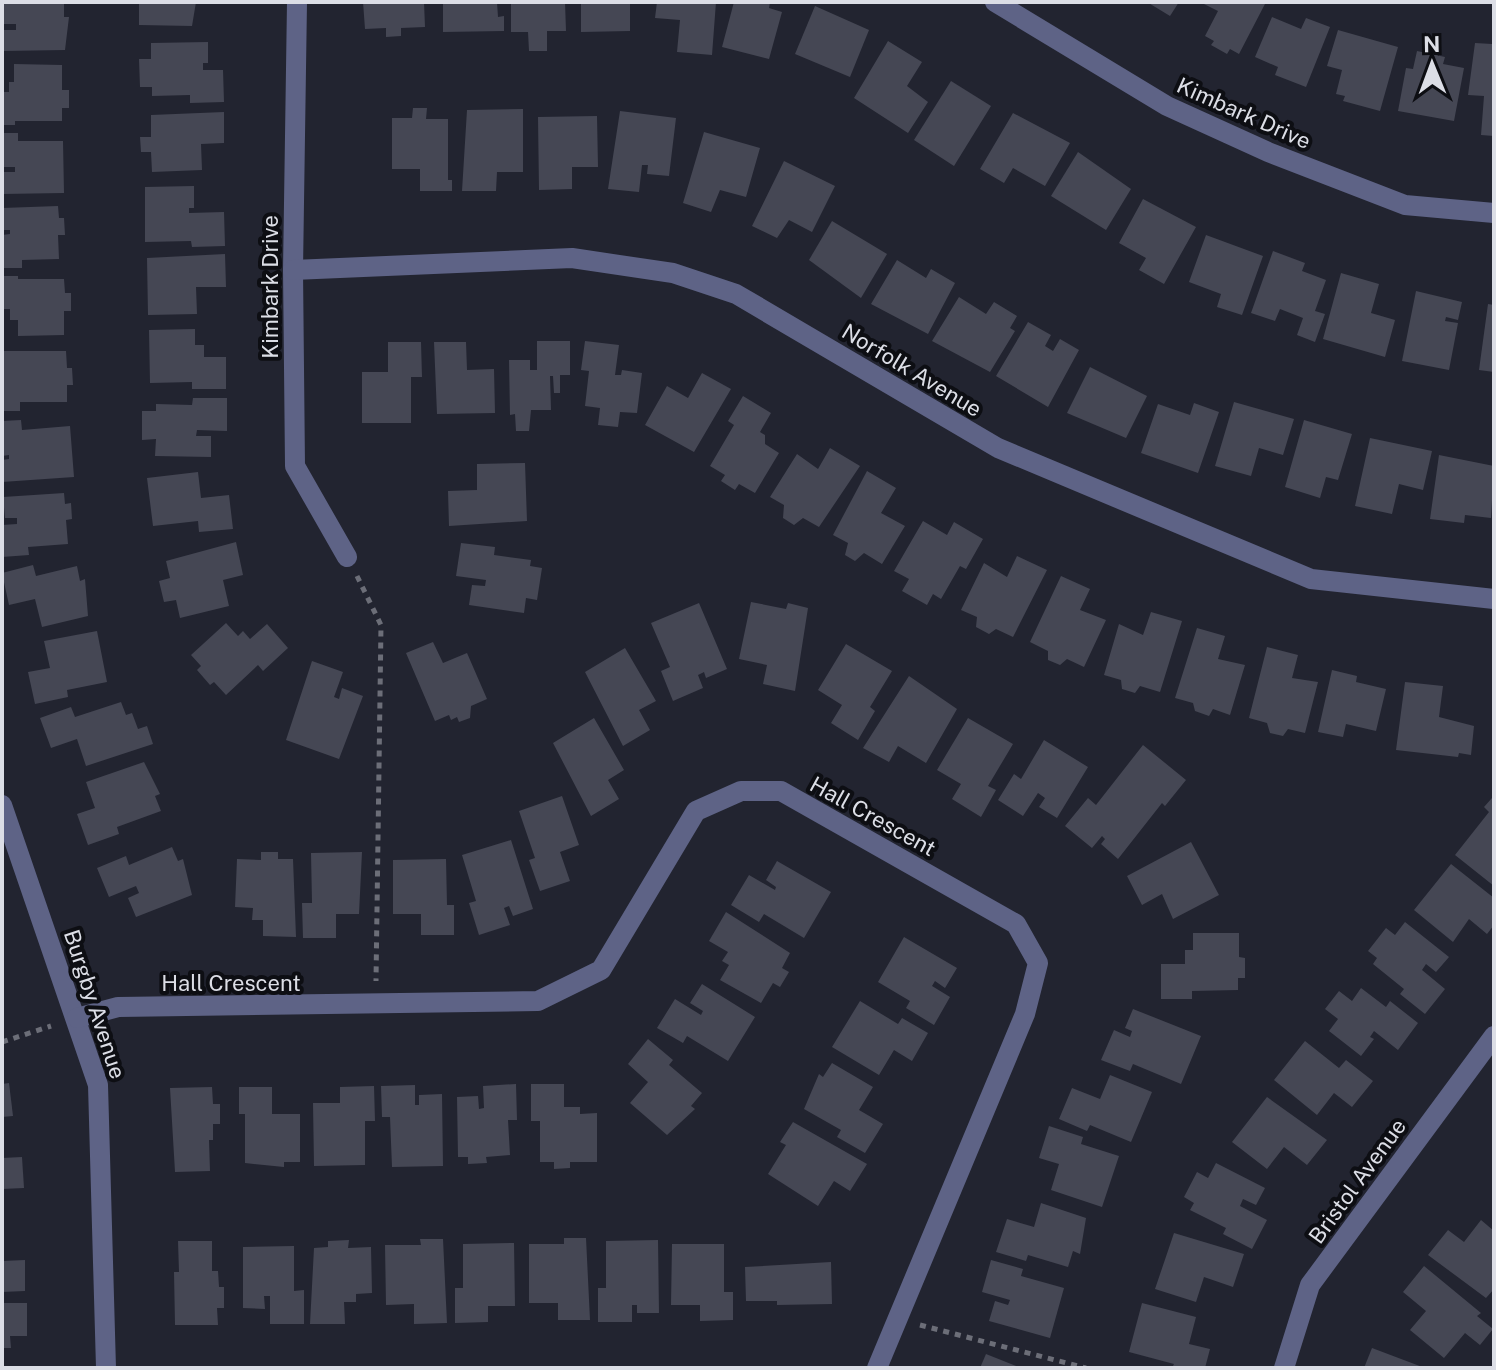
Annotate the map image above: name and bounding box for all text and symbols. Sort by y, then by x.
north arrow [1392,24,1472,104]
text: N [1423,31,1440,57]
street label: Kimbark Drive [1173,72,1315,154]
street label: Kimbark Drive [257,215,283,359]
street label: Norfolk Avenue [837,318,987,422]
street label: Hall Crescent [806,771,940,861]
street label: Burgby Avenue [59,926,131,1082]
street label: Hall Crescent [161,970,301,996]
street label: Bristol Avenue [1303,1114,1411,1248]

